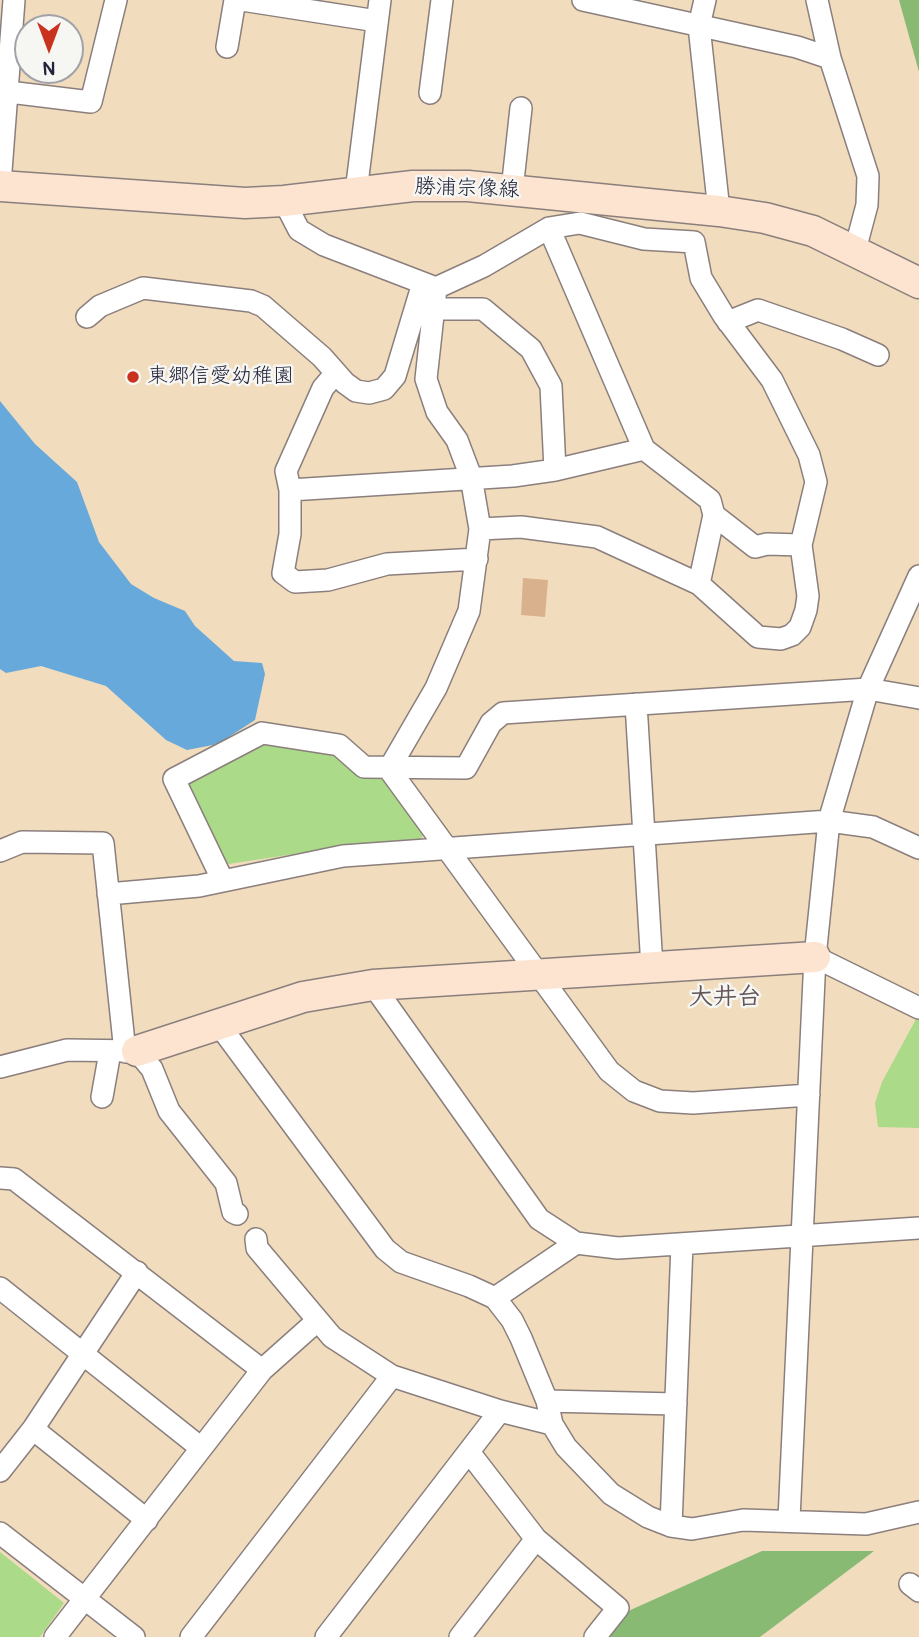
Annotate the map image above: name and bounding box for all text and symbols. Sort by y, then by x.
north arrow [14,14,84,84]
text: N [43,56,55,80]
street label: 勝浦宗像線 [414,175,520,203]
place label: 東郷信愛幼稚園 [147,364,294,390]
marker: 東郷信愛幼稚園 [125,369,141,385]
district label: 大井台 [689,984,761,1012]

